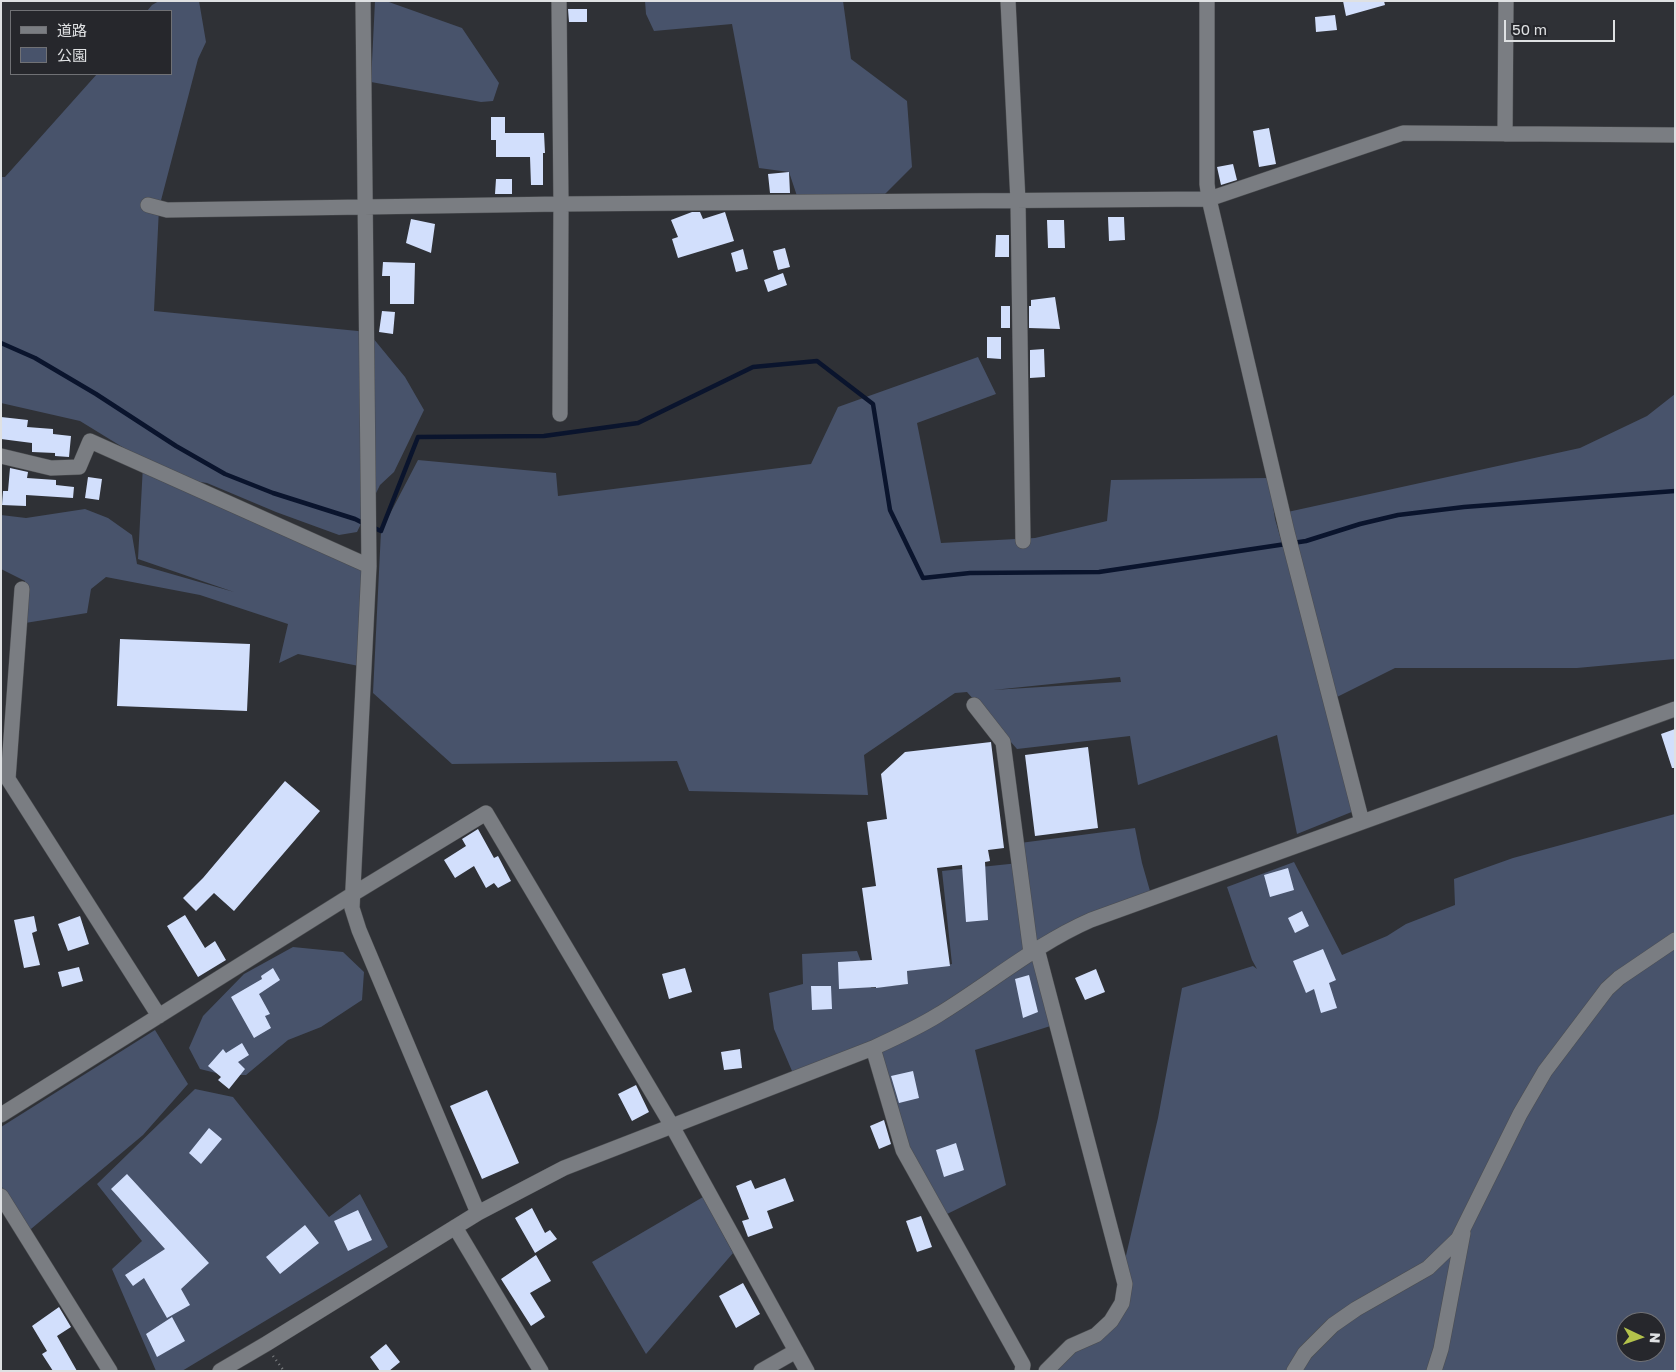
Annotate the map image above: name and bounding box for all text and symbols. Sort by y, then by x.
legend [10,10,172,75]
scale bar [1506,10,1617,42]
text: 50 m [1512,20,1547,38]
text: 道路 [57,21,87,39]
text: 公園 [57,46,87,64]
north arrow [1616,1312,1666,1362]
text: N [1647,1332,1664,1344]

